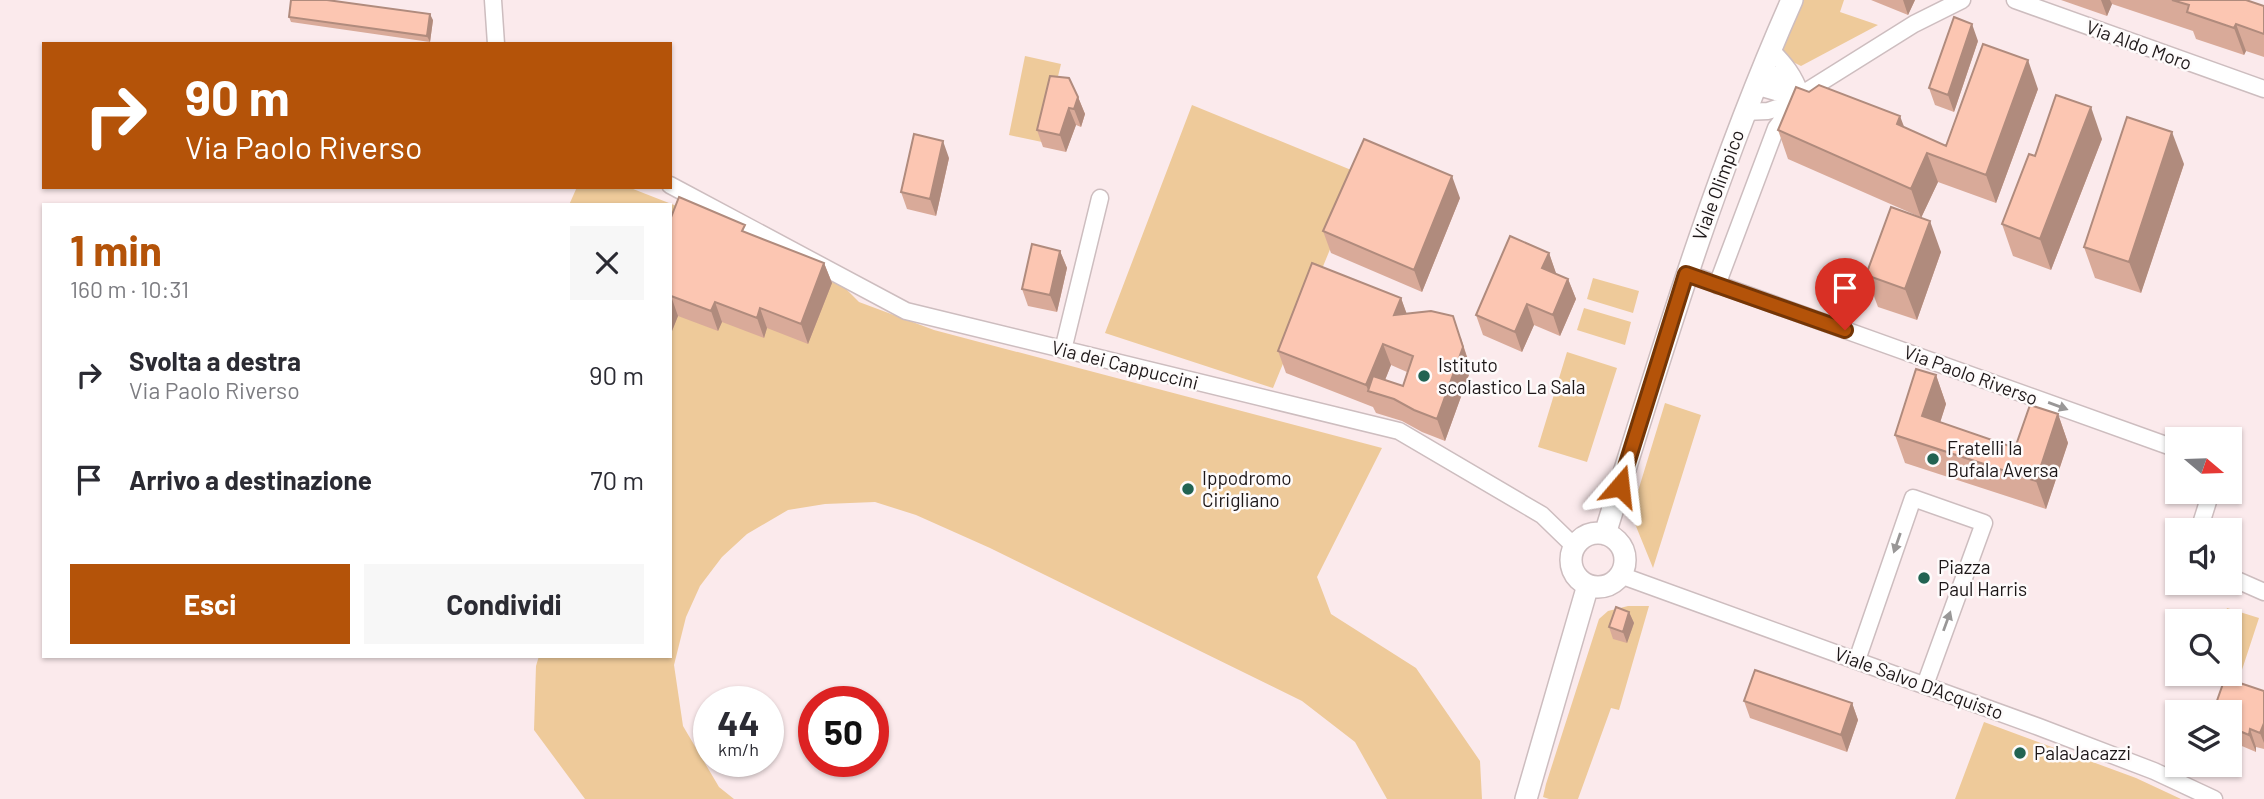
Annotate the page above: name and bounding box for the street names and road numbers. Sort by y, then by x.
street label: Via Aldo Moro [2083,15,2195,74]
street label: Viale Olimpico [1687,126,1748,243]
street label: Via dei Cappuccini [1049,335,1201,394]
street label: Via Paolo Riverso [1901,340,2041,409]
street label: Viale Salvo D'Acquisto [1832,641,2007,724]

